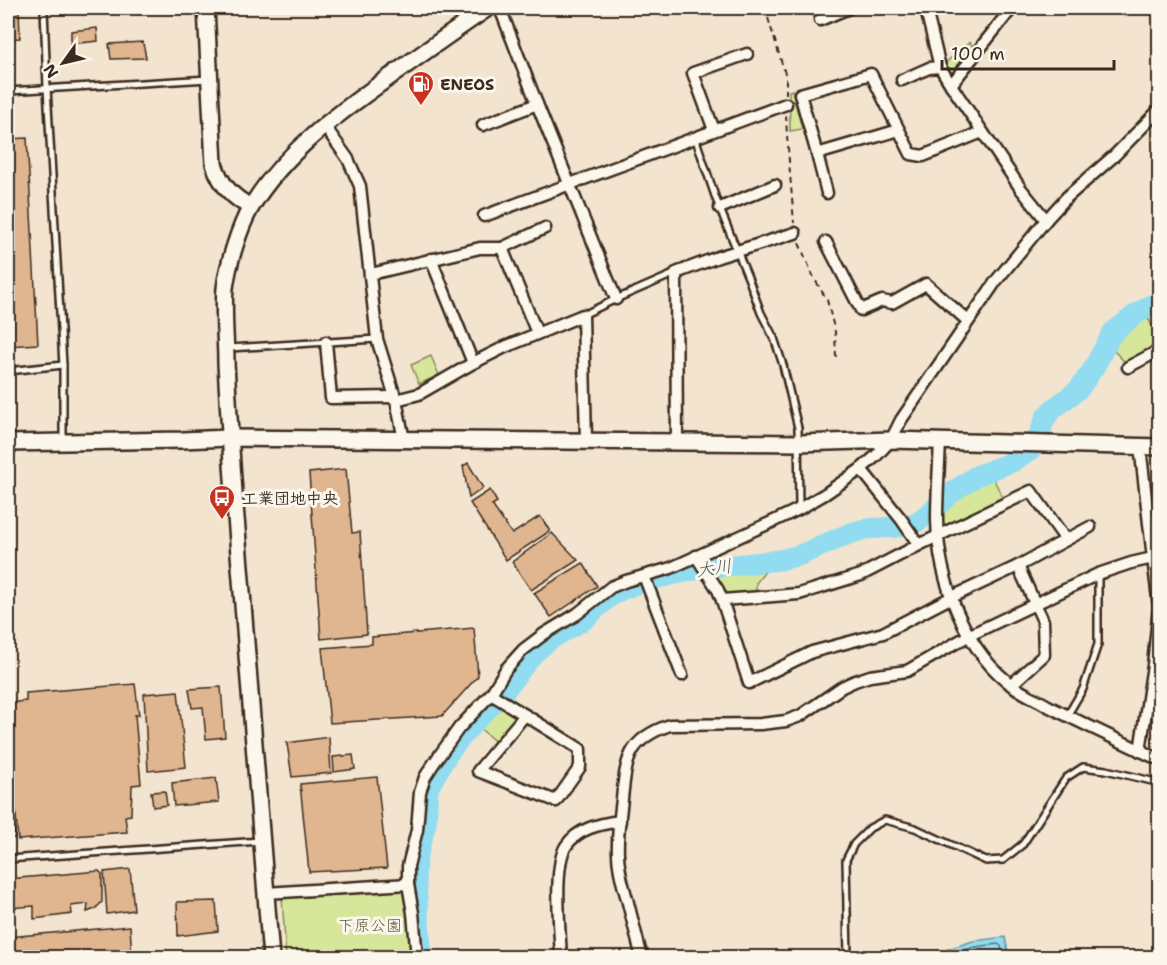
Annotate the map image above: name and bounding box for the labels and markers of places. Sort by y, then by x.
fuel station icon: ENEOS [406,69,436,107]
place label: ENEOS [440,74,494,95]
bus stop icon: 工業団地中央 [207,483,237,521]
place label: 工業団地中央 [242,488,338,509]

